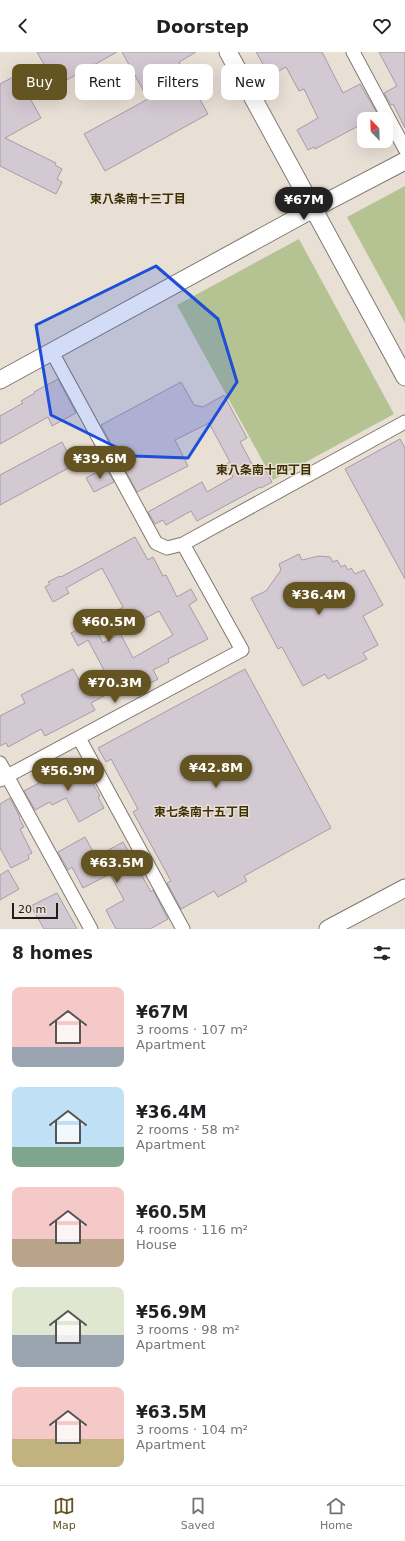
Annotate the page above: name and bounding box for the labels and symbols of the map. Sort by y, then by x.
north arrow [357,112,393,148]
pin: ¥67M [280,187,328,221]
district label: 東八条南十三丁目 [90,192,186,206]
pin: ¥39.6M [67,446,133,480]
district label: 東八条南十四丁目 [216,463,312,477]
pin: ¥36.4M [286,582,352,616]
pin: ¥60.5M [76,609,142,643]
pin: ¥70.3M [82,670,148,704]
pin: ¥42.8M [183,755,249,789]
pin: ¥56.9M [35,758,101,792]
district label: 東七条南十五丁目 [154,805,250,819]
pin: ¥63.5M [84,850,150,884]
scale bar [12,901,58,920]

